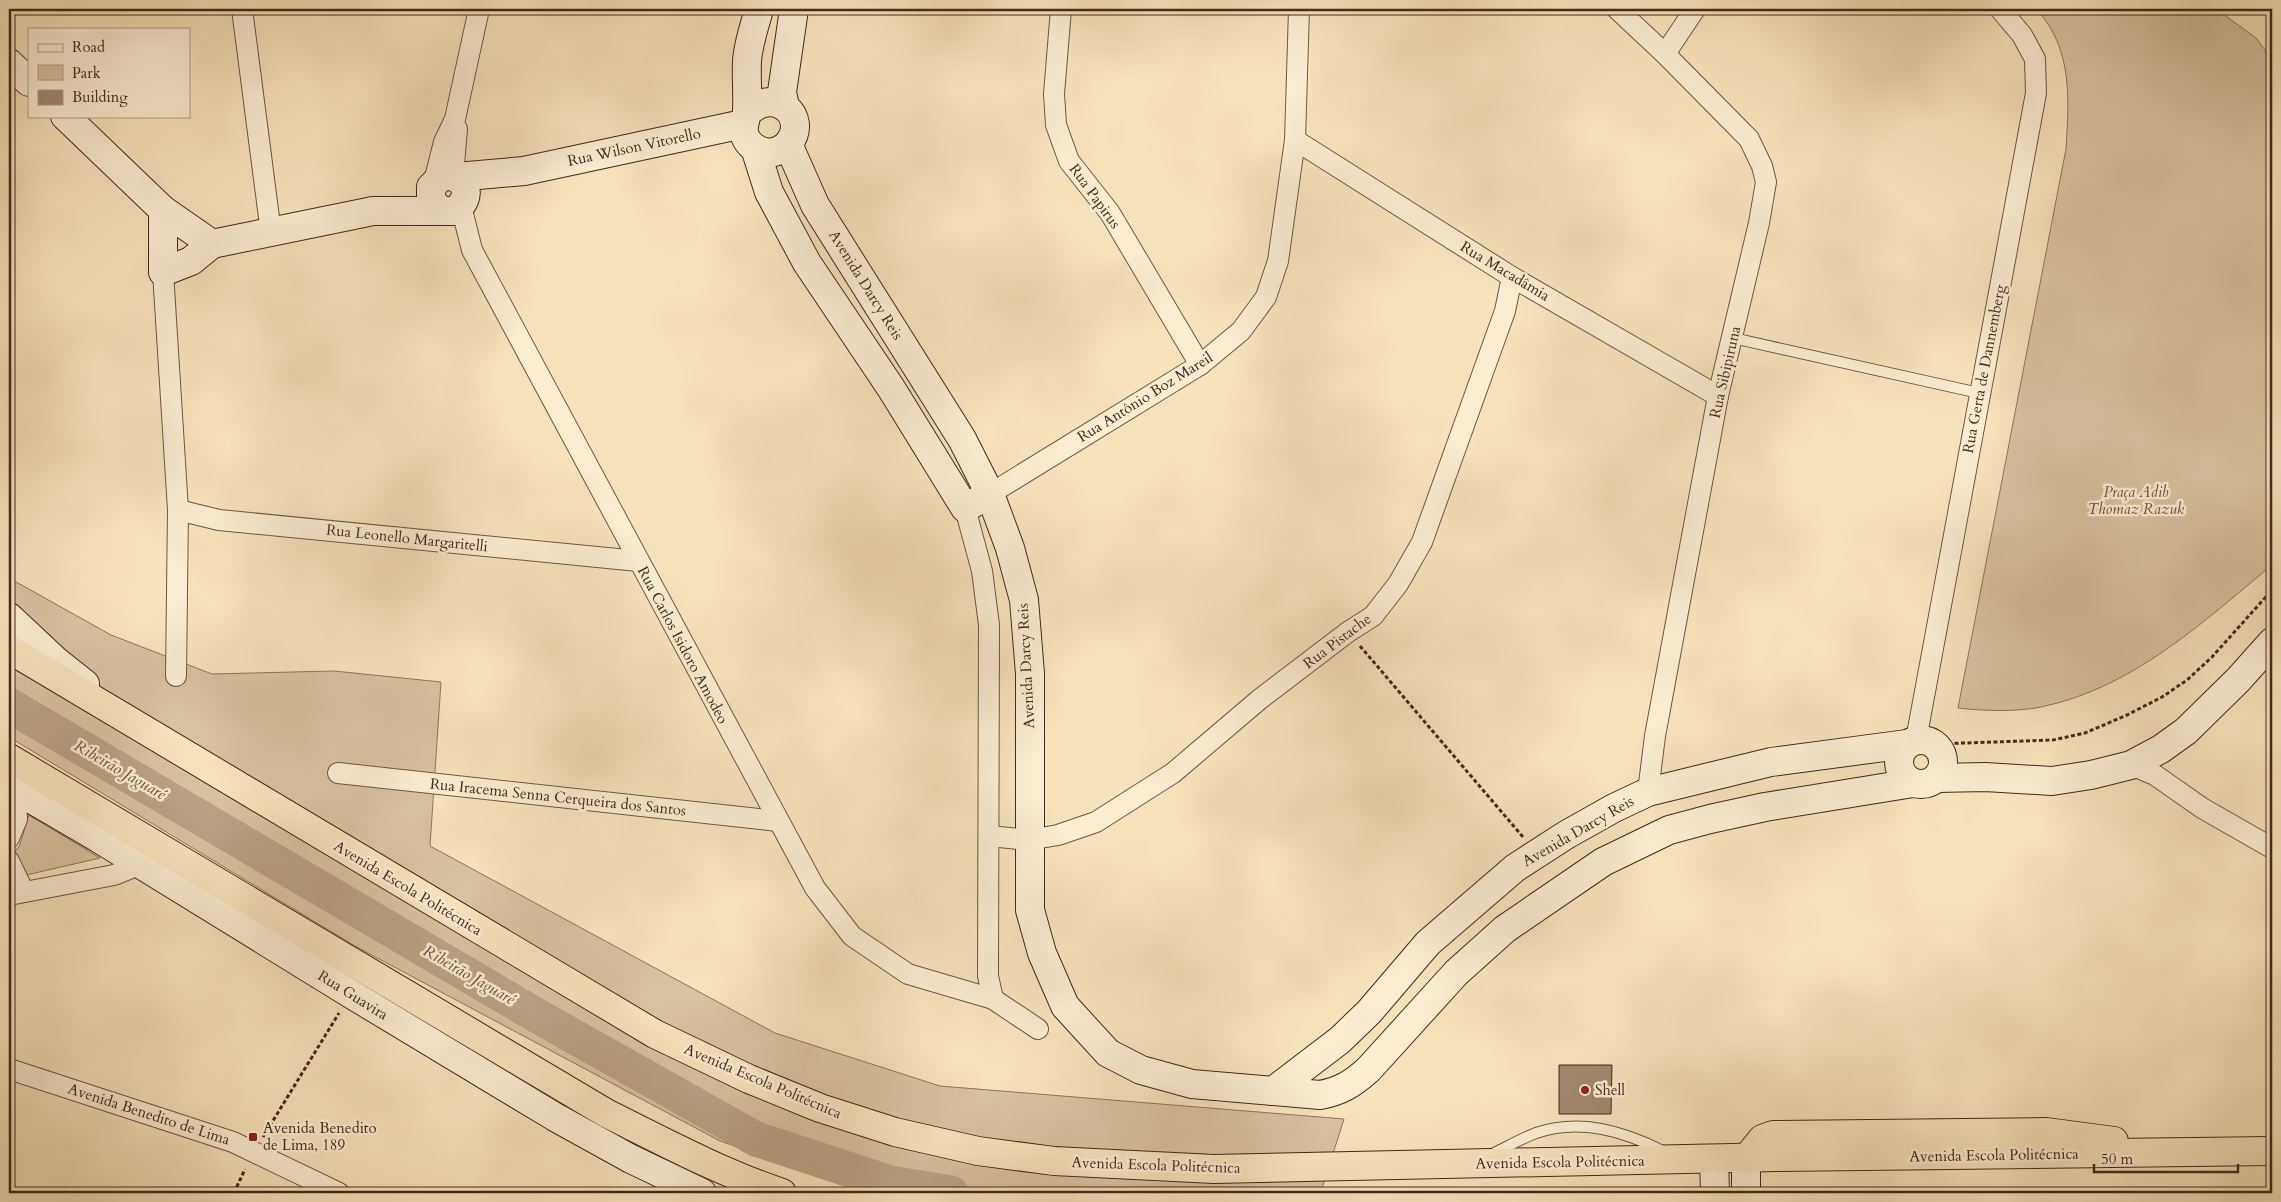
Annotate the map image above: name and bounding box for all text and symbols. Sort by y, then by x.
legend [28,28,190,118]
text: Road [72,37,105,57]
text: Park [72,63,101,83]
text: Building [72,87,128,107]
street label: Rua Wilson Vitorello [566,123,702,171]
street label: Rua Papirus [1065,160,1125,232]
street label: Avenida Darcy Reis [824,226,908,344]
street label: Rua Macadâmia [1457,236,1554,306]
street label: Rua Gerta de Dannemberg [1958,282,2010,455]
street label: Rua Sibipiruna [1705,323,1745,420]
street label: Rua Antônio Boz Mareil [1074,347,1217,447]
park label: Praça Adib Thomaz Razuk [2088,482,2185,519]
street label: Rua Leonello Margaritelli [325,520,489,556]
street label: Rua Carlos Isidoro Amodeo [633,563,733,727]
street label: Avenida Darcy Reis [1013,603,1039,729]
street label: Rua Pistache [1299,609,1375,673]
water label: Ribeirão Jaguaré [70,735,171,806]
street label: Rua Iracema Senna Cerqueira dos Santos [429,774,687,820]
street label: Avenida Darcy Reis [1519,791,1637,871]
street label: Avenida Escola Politécnica [330,836,486,940]
water label: Ribeirão Jaguaré [419,940,520,1011]
street label: Rua Guavira [314,965,392,1025]
street label: Avenida Escola Politécnica [681,1039,845,1123]
street label: Avenida Benedito de Lima [66,1078,233,1150]
place label: Shell [1595,1080,1625,1100]
marker: Shell [1579,1084,1591,1096]
place label: Avenida Benedito de Lima, 189 [263,1118,377,1155]
marker: Avenida Benedito de Lima, 189 [247,1131,259,1143]
scale bar [2094,1142,2237,1174]
street label: Avenida Escola Politécnica [1909,1144,2079,1166]
text: 50 m [2101,1149,2133,1169]
street label: Avenida Escola Politécnica [1475,1151,1645,1173]
street label: Avenida Escola Politécnica [1071,1152,1241,1178]

